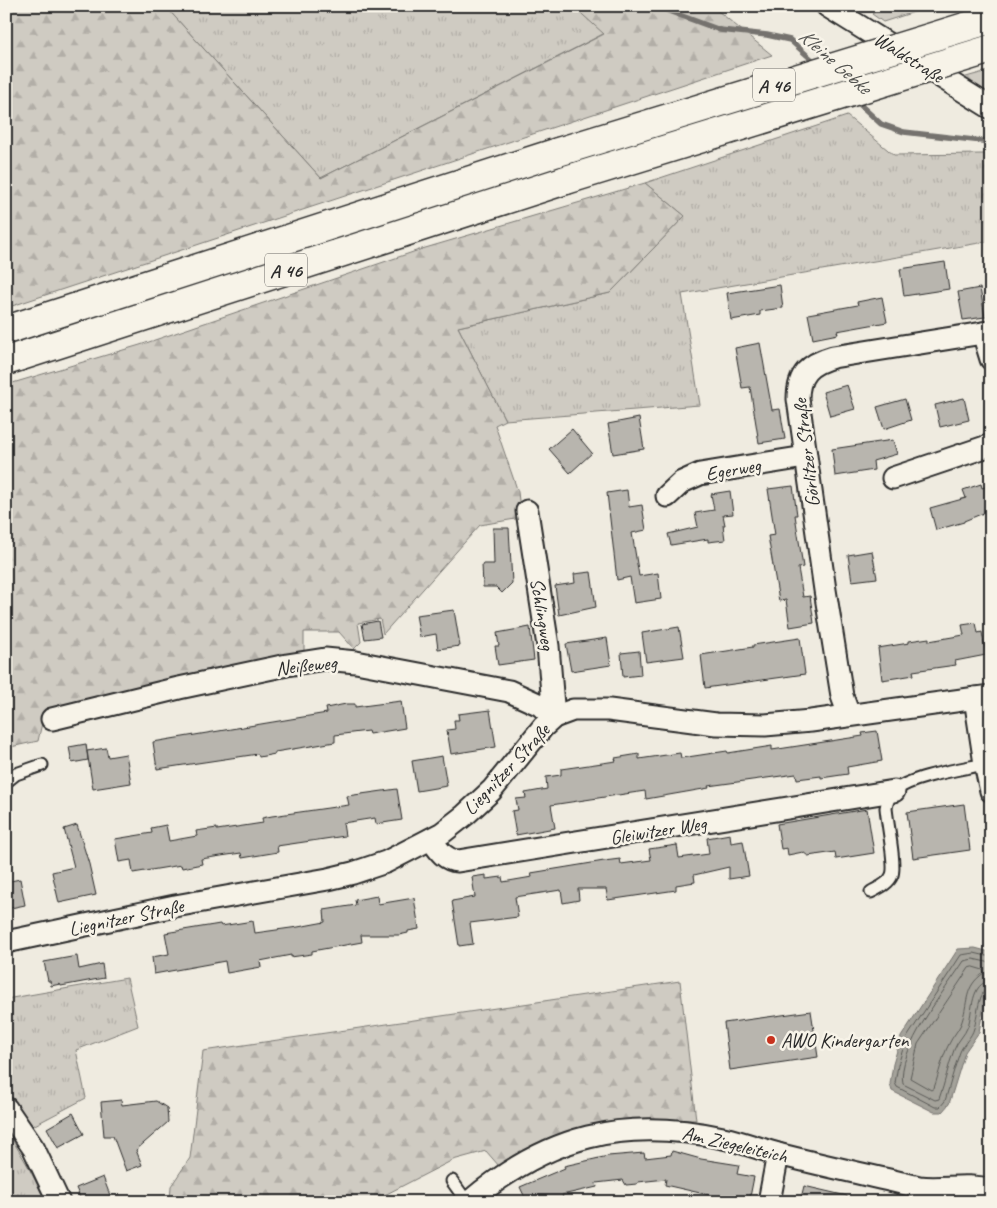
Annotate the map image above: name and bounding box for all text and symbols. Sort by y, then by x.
water label: Kleine Gebke [794,23,879,101]
street label: Waldstraße [869,26,949,89]
road number: A 46 [753,68,795,102]
road number: A 46 [265,254,307,286]
street label: Görlitzer Straße [787,396,826,508]
street label: Egerweg [704,452,763,487]
street label: Schlingweg [524,576,561,653]
street label: Neißeweg [274,650,339,681]
street label: Liegnitzer Straße [458,717,556,820]
street label: Gleiwitzer Weg [608,810,710,850]
street label: Liegnitzer Straße [67,893,187,942]
place label: AWO Kindergarten [781,1028,910,1053]
marker: AWO Kindergarten [765,1034,777,1046]
street label: Am Ziegeleiteich [680,1120,791,1169]

